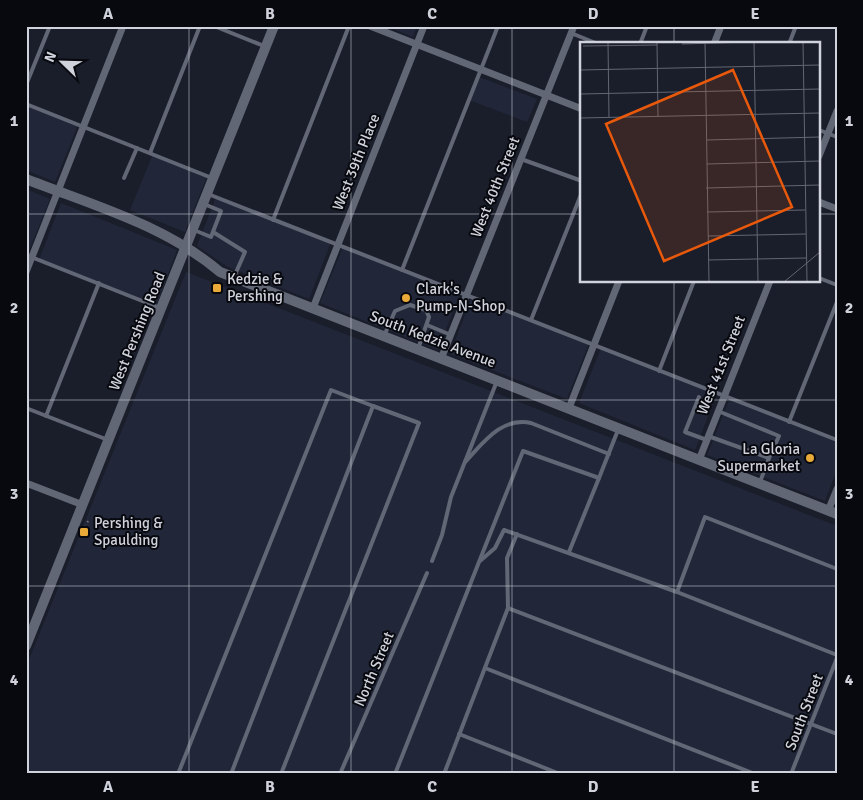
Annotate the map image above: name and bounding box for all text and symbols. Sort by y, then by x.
text: A [103,4,114,24]
text: B [265,4,275,24]
text: C [427,4,437,24]
text: D [588,4,599,24]
text: E [750,4,760,24]
north arrow [38,38,88,88]
inset map [580,42,820,282]
text: N [41,49,60,65]
text: 1 [10,111,19,131]
street label: West 39th Place [328,111,384,213]
text: 1 [845,111,854,131]
street label: West 40th Street [467,134,523,240]
street label: West Pershing Road [105,269,169,393]
place label: Kedzie & Pershing [227,270,283,305]
place label: Clark's Pump-N-Shop [416,280,505,315]
marker: Kedzie & Pershing [211,282,223,294]
marker: Clark's Pump-N-Shop [400,292,412,304]
text: 2 [10,298,18,318]
text: 2 [845,298,853,318]
street label: South Kedzie Avenue [367,307,499,371]
street label: West 41st Street [693,313,749,417]
place label: La Gloria Supermarket [717,440,800,475]
marker: La Gloria Supermarket [804,452,816,464]
text: 3 [10,484,18,504]
text: 3 [845,484,853,504]
place label: Pershing & Spaulding [94,514,163,549]
marker: Pershing & Spaulding [78,526,90,538]
street label: North Street [350,629,398,709]
text: 4 [10,670,19,690]
text: 4 [845,670,854,690]
street label: South Street [781,671,827,753]
text: A [103,777,114,797]
text: B [265,777,275,797]
text: C [427,777,437,797]
text: D [588,777,599,797]
text: E [750,777,760,797]

